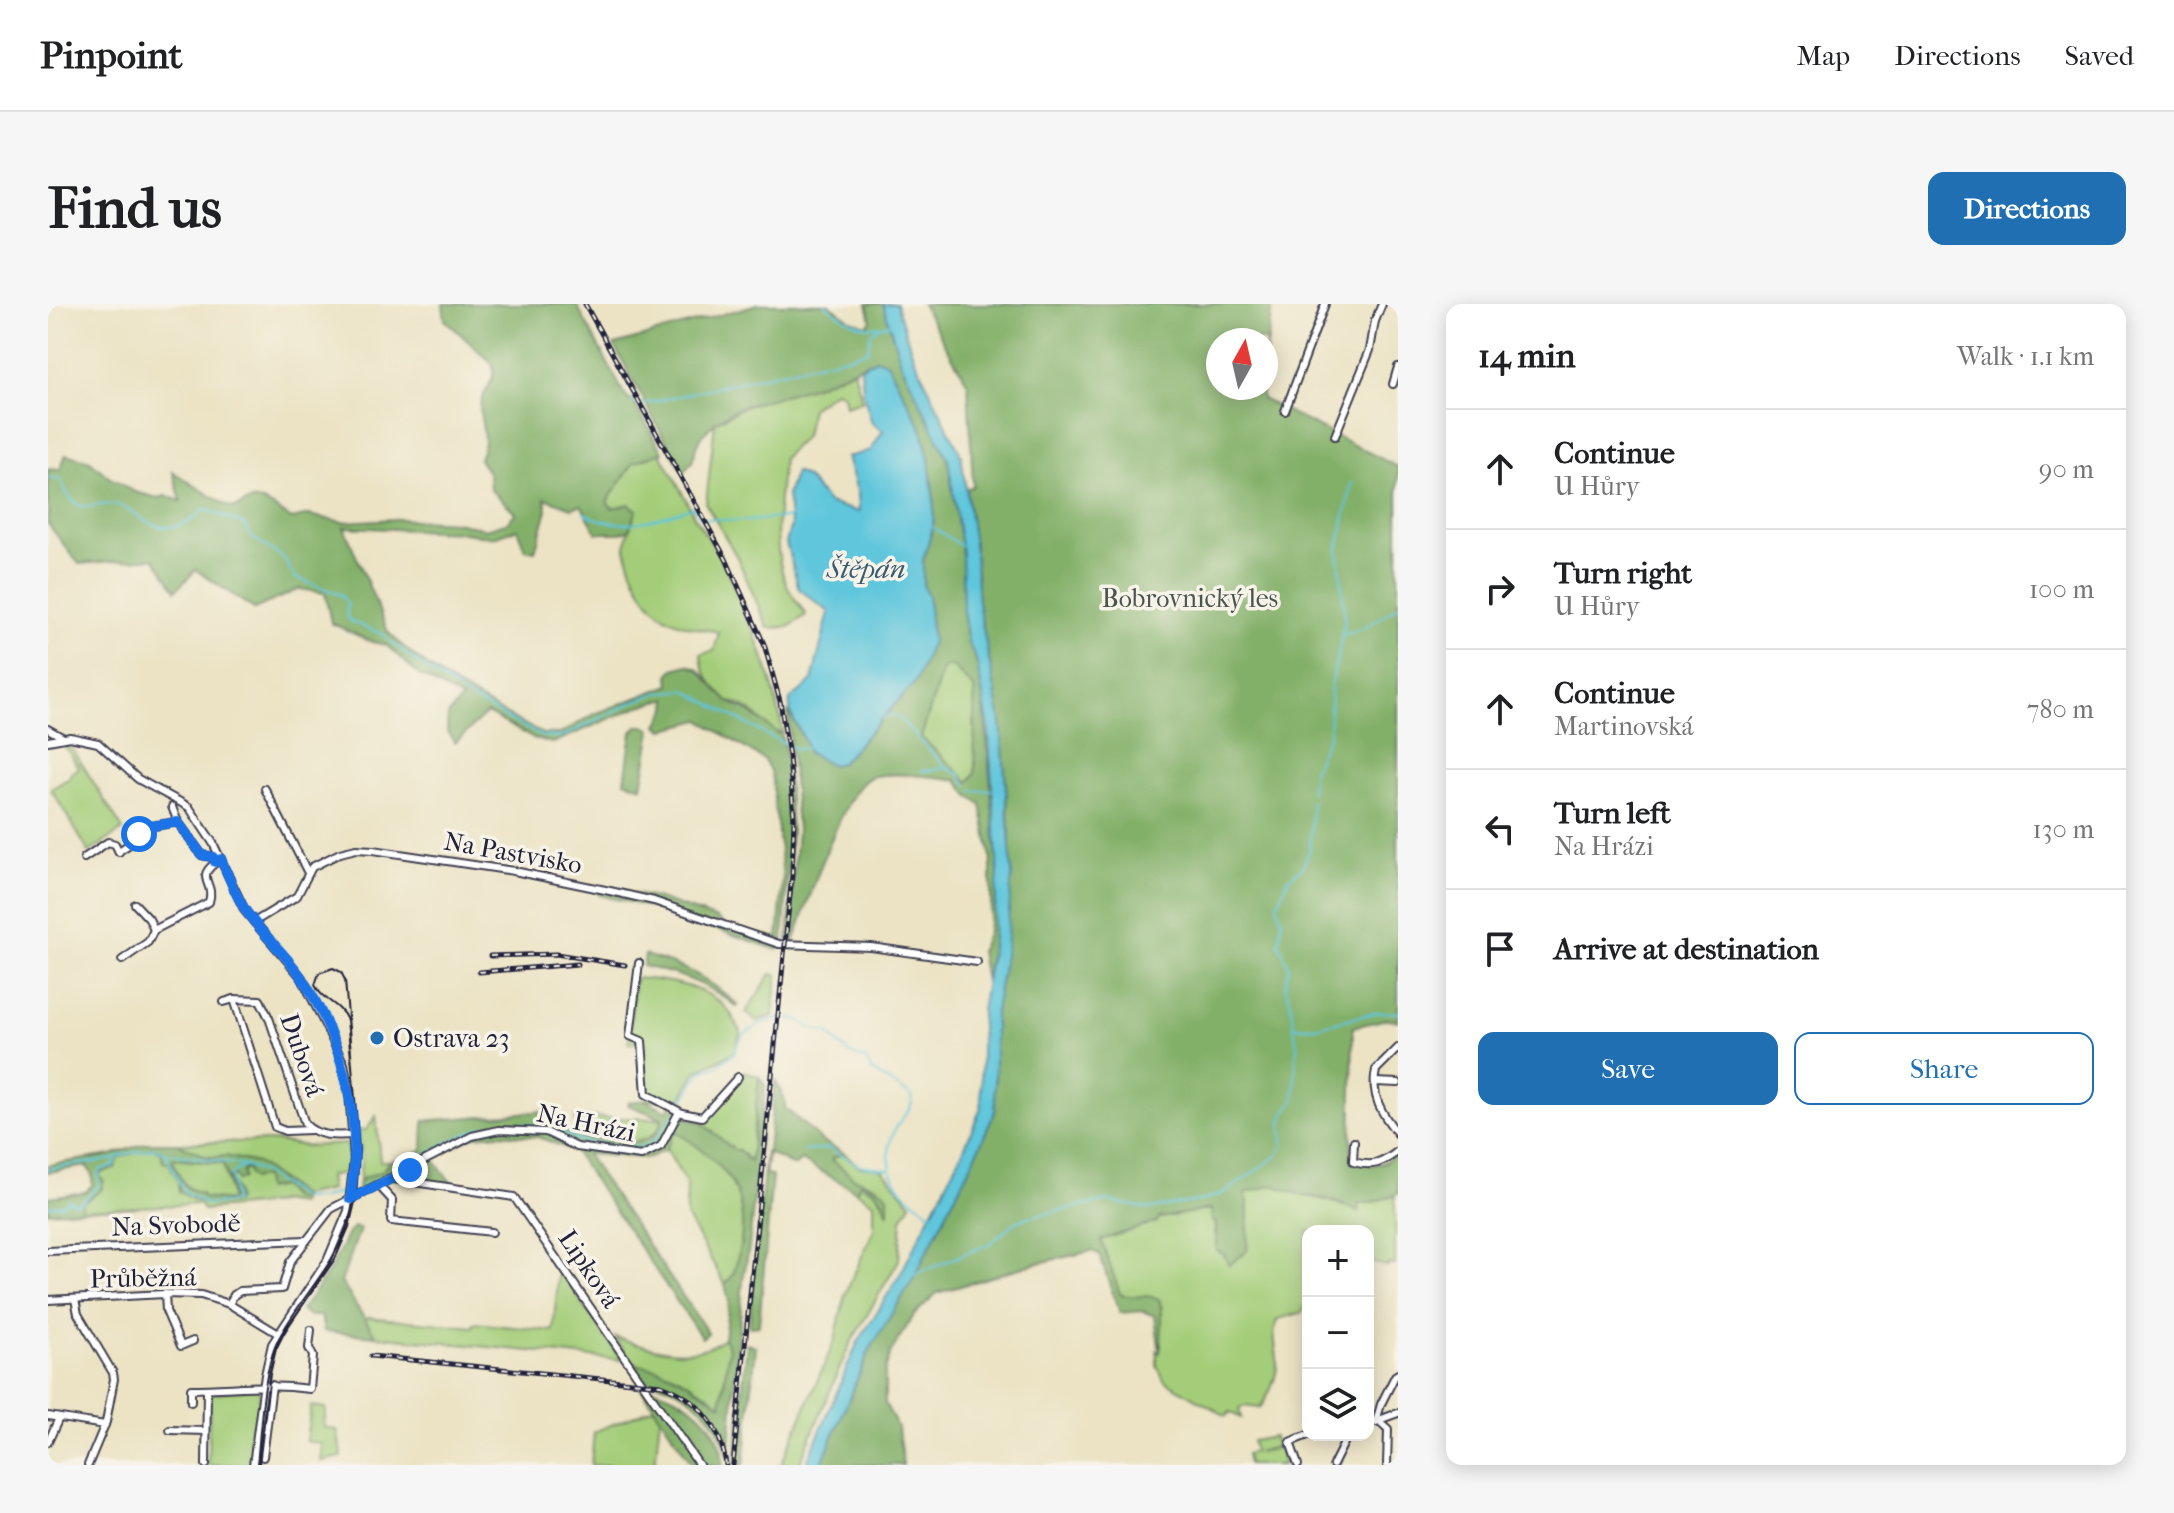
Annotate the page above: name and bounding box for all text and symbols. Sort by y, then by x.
text: Pinpoint [40,33,182,78]
text: Map [1797,39,1850,72]
text: Directions [1894,39,2021,72]
text: Saved [2065,39,2134,72]
button: Directions [1928,172,2126,245]
text: Find us [48,176,222,241]
north arrow [1206,328,1278,400]
text: 14 min [1478,336,1576,376]
text: Walk · 1.1 km [1957,341,2094,372]
text: Continue [1554,436,1675,471]
icon: ahead [1478,447,1522,491]
text: 90 m [2039,454,2094,485]
text: U Hůry [1554,471,1640,502]
water label: Štěpán [826,552,905,585]
text: Turn right [1554,556,1692,591]
icon: right [1478,567,1522,611]
text: 100 m [2029,574,2094,605]
park label: Bobrovnický les [1102,583,1278,614]
text: U Hůry [1554,591,1640,622]
text: Continue [1554,676,1675,711]
icon: ahead [1478,687,1522,731]
text: 780 m [2027,694,2094,725]
text: Martinovská [1554,711,1694,742]
text: Turn left [1554,796,1671,831]
icon: left [1478,807,1522,851]
text: 130 m [2033,814,2094,845]
route start [121,816,157,852]
street label: Na Pastvisko [442,826,584,880]
text: Na Hrázi [1554,831,1654,862]
icon: arrive [1478,927,1522,971]
text: Arrive at destination [1554,932,1819,967]
street label: Dubová [273,1010,331,1101]
place label: Ostrava 23 [393,1023,509,1054]
marker: Ostrava 23 [368,1029,386,1047]
button: Save [1478,1032,1778,1105]
button: Share [1794,1032,2094,1105]
street label: Na Hrázi [534,1097,638,1149]
route end [392,1152,428,1188]
street label: Na Svobodě [111,1207,241,1243]
street label: Lipková [552,1224,627,1315]
map controls [1302,1225,1374,1441]
button: + [1302,1225,1374,1297]
street label: Průběžná [89,1262,197,1294]
button: − [1302,1297,1374,1369]
button: layers [1302,1369,1374,1441]

